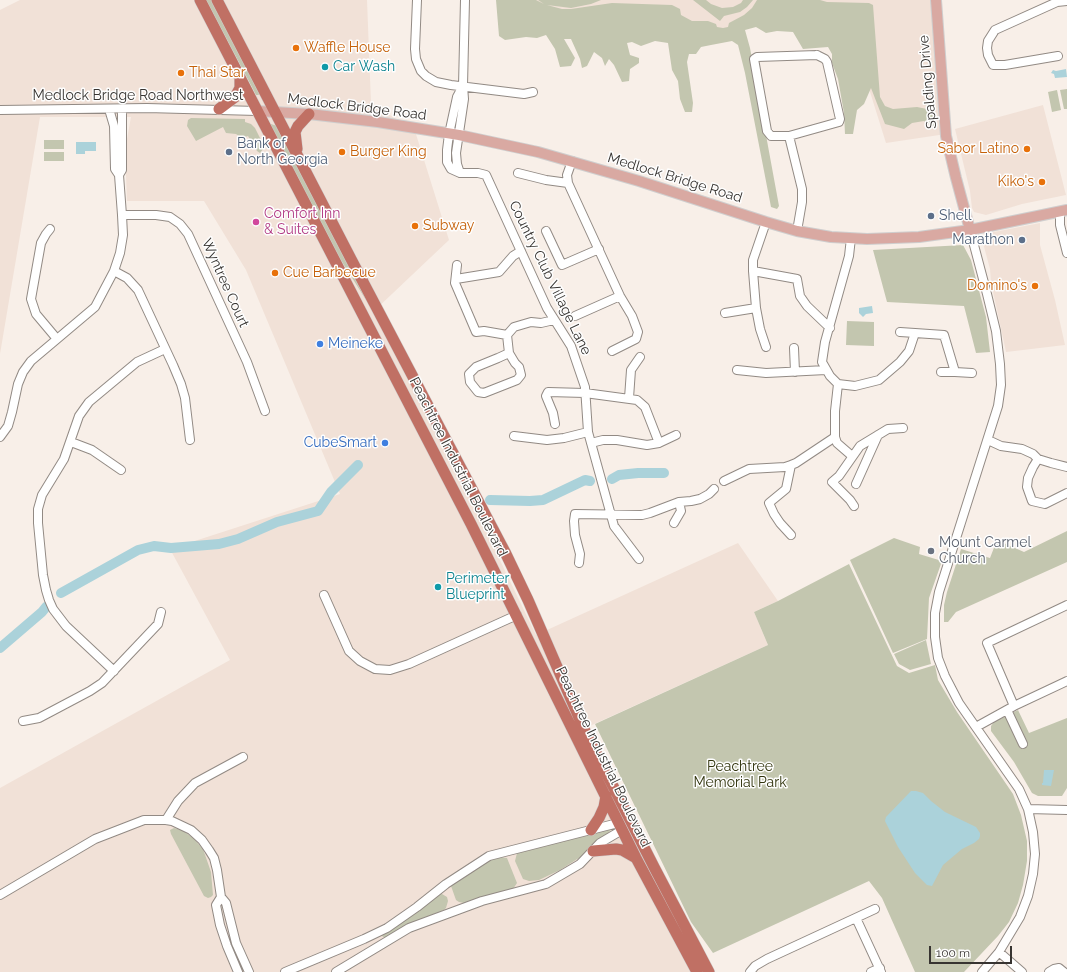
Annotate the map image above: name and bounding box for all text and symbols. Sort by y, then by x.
street label: Spalding Drive [916,34,940,130]
place label: Waffle House [304,40,391,56]
marker: Waffle House [291,43,301,53]
place label: Car Wash [333,59,395,75]
marker: Car Wash [320,62,330,72]
place label: Thai Star [189,65,246,81]
marker: Thai Star [176,68,186,78]
street label: Medlock Bridge Road Northwest [33,88,243,104]
street label: Medlock Bridge Road [287,90,427,124]
place label: Bank of North Georgia [237,136,328,168]
place label: Sabor Latino [937,141,1019,157]
place label: Burger King [350,144,427,160]
marker: Sabor Latino [1022,144,1032,154]
marker: Bank of North Georgia [224,147,234,157]
marker: Burger King [337,147,347,157]
street label: Medlock Bridge Road [606,150,744,206]
place label: Kiko's [997,174,1034,190]
marker: Kiko's [1037,177,1047,187]
street label: Country Club Village Lane [505,198,595,358]
place label: Comfort Inn & Suites [264,206,340,238]
place label: Shell [939,208,971,224]
marker: Shell [926,211,936,221]
marker: Comfort Inn & Suites [251,217,261,227]
place label: Subway [423,218,474,234]
marker: Subway [410,221,420,231]
place label: Marathon [952,232,1014,248]
marker: Marathon [1017,235,1027,245]
street label: Wyntree Court [198,236,252,330]
place label: Cue Barbecue [283,265,376,281]
marker: Cue Barbecue [270,268,280,278]
place label: Domino's [967,278,1027,294]
marker: Domino's [1030,281,1040,291]
place label: Meineke [328,336,383,352]
marker: Meineke [315,339,325,349]
street label: Peachtree Industrial Boulevard [405,375,511,559]
place label: CubeSmart [304,435,377,451]
marker: CubeSmart [380,438,390,448]
place label: Mount Carmel Church [939,535,1031,568]
marker: Mount Carmel Church [926,546,936,556]
place label: Perimeter Blueprint [446,571,509,604]
marker: Perimeter Blueprint [433,582,443,592]
street label: Peachtree Industrial Boulevard [552,664,654,850]
park label: Peachtree Memorial Park [693,759,787,792]
scale bar [931,938,1014,964]
text: 100 m [936,946,970,960]

